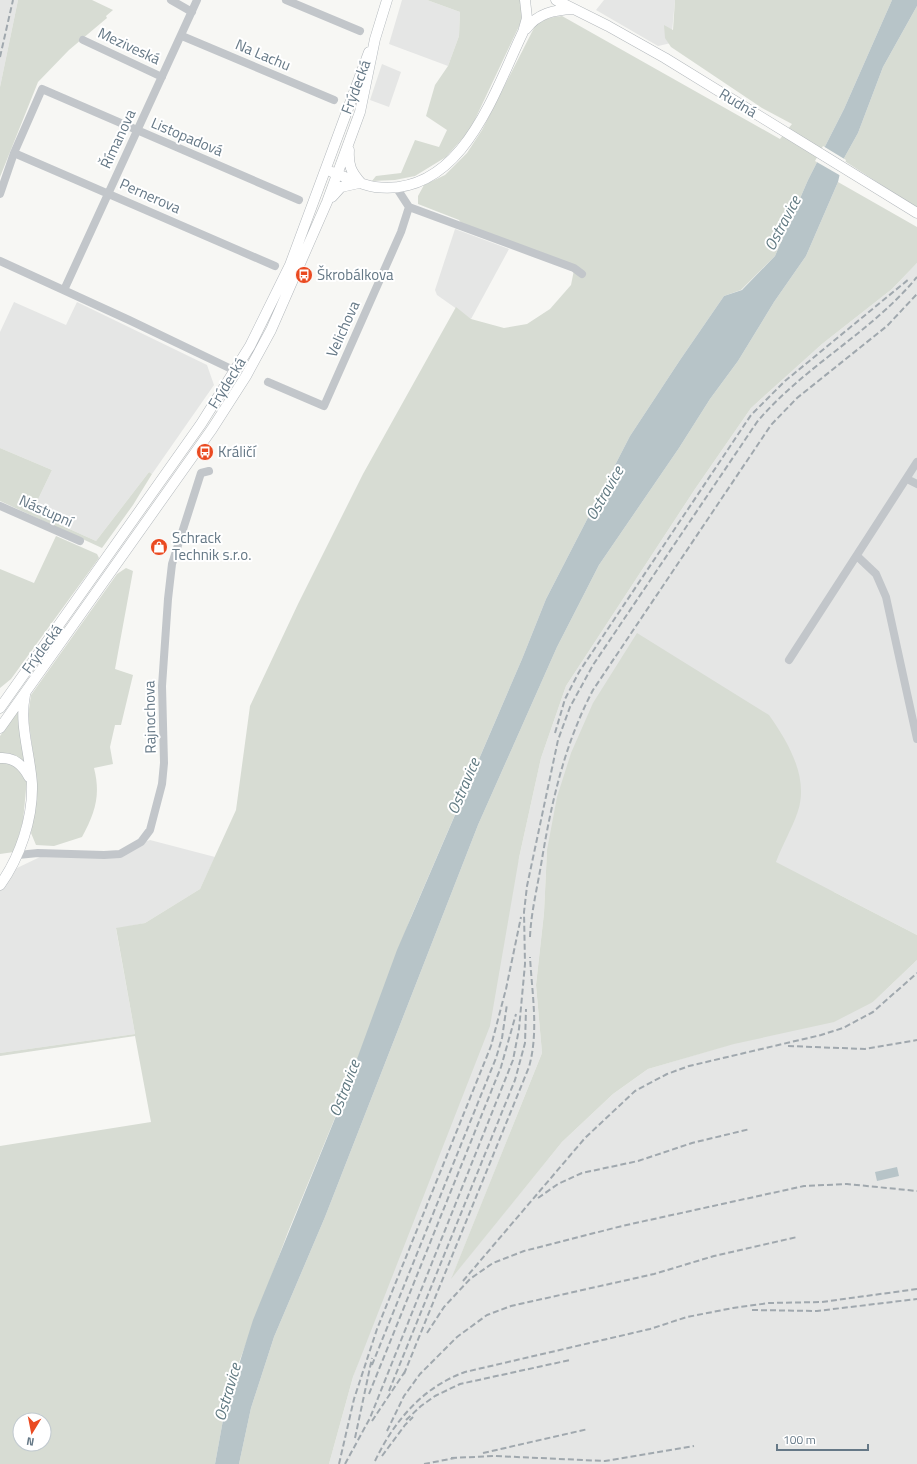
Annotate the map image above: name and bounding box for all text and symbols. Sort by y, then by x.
street label: Meziveská [94,21,165,70]
street label: Na Lachu [232,33,294,76]
street label: Frýdecká [335,56,377,117]
street label: Rudná [715,82,762,123]
street label: Římanova [94,105,141,172]
street label: Listopadová [148,111,227,162]
street label: Pernerova [116,172,185,219]
water label: Ostravice [758,190,807,255]
place label: Škrobálkova [317,263,394,286]
bus stop icon: Škrobálkova [294,265,314,285]
street label: Velichova [320,296,365,361]
street label: Frýdecká [202,352,252,413]
place label: Králičí [218,440,257,463]
bus stop icon: Králičí [195,442,215,462]
water label: Ostravice [579,460,630,525]
street label: Nástupní [15,488,79,533]
place label: Schrack Technik s.r.o. [172,526,252,566]
shop icon: Schrack Technik s.r.o. [149,537,169,557]
street label: Frýdecká [16,619,68,678]
street label: Rajnochova [137,680,162,754]
water label: Ostravice [440,753,486,818]
water label: Ostravice [322,1055,366,1120]
water label: Ostravice [207,1359,247,1424]
north arrow [12,1412,52,1452]
scale bar [777,1426,868,1452]
text: 100 m [783,1430,816,1449]
text: N [25,1433,35,1450]

